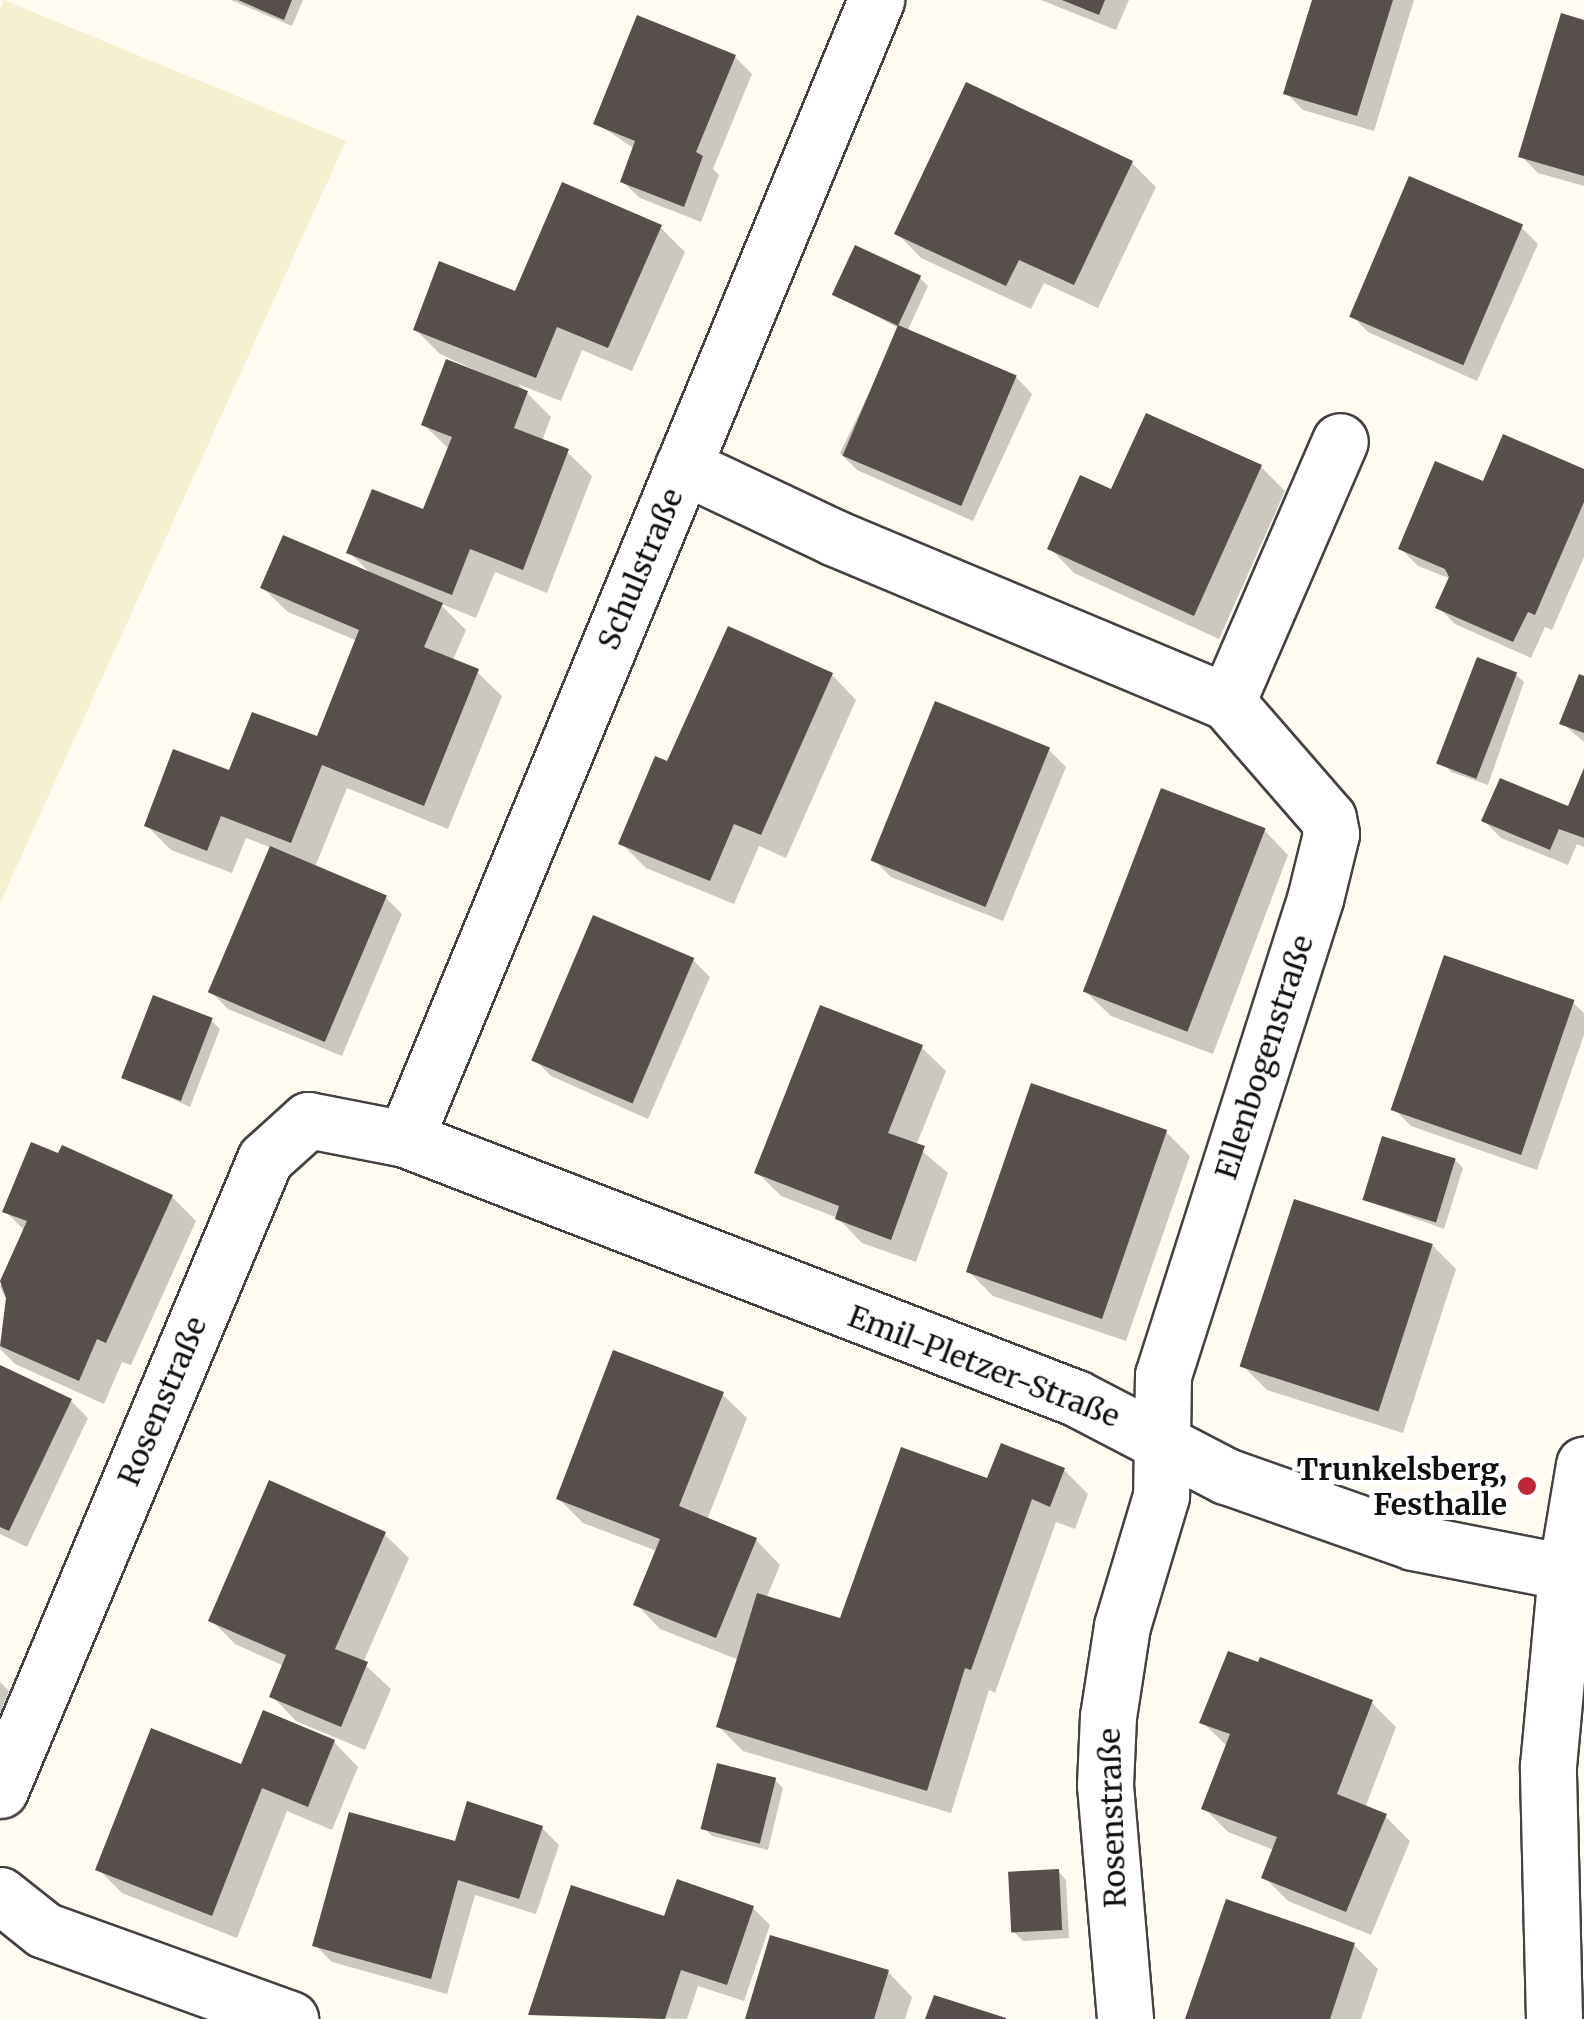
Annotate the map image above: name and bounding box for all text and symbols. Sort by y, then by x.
street label: Schulstraße [590,483,690,655]
street label: Ellenbogenstraße [1208,930,1320,1184]
street label: Emil-Pletzer-Straße [843,1298,1125,1434]
street label: Rosenstraße [110,1311,214,1491]
place label: Trunkelsberg, Festhalle [1297,1451,1507,1522]
marker: Trunkelsberg, Festhalle [1516,1475,1538,1497]
street label: Rosenstraße [1091,1727,1133,1909]

